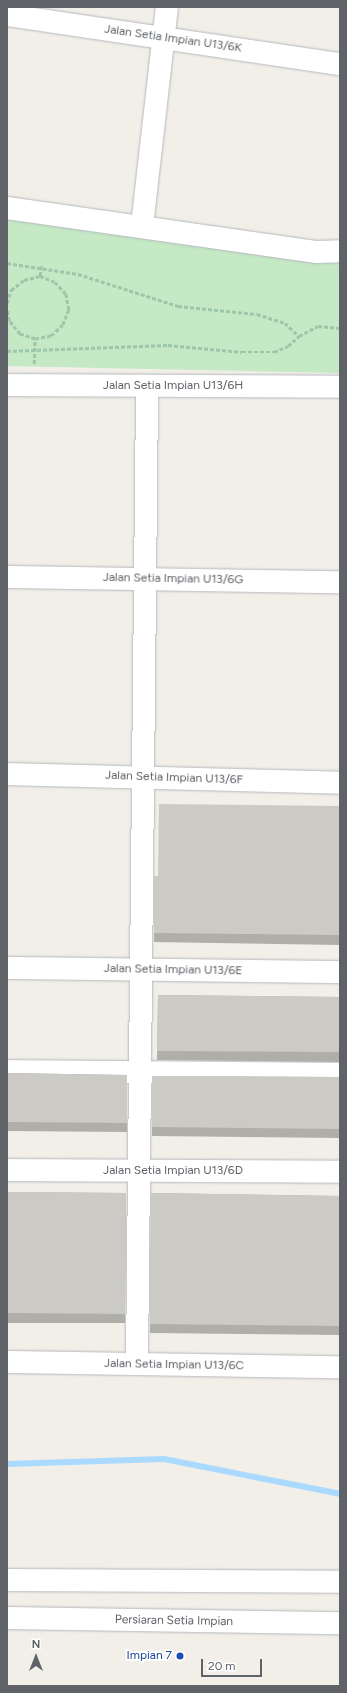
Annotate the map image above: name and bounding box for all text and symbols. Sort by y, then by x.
street label: Jalan Setia Impian U13/6K [103,22,243,56]
street label: Jalan Setia Impian U13/6H [103,379,243,393]
street label: Jalan Setia Impian U13/6G [103,571,243,587]
street label: Jalan Setia Impian U13/6F [105,768,243,788]
street label: Jalan Setia Impian U13/6E [104,962,242,978]
street label: Jalan Setia Impian U13/6D [103,1164,243,1178]
street label: Jalan Setia Impian U13/6C [104,1357,244,1373]
street label: Persiaran Setia Impian [115,1613,233,1629]
north arrow [16,1637,56,1677]
text: N [32,1638,40,1651]
place label: Impian 7 [126,1649,172,1663]
marker: Impian 7 [175,1651,185,1661]
scale bar [203,1651,264,1677]
text: 20 m [208,1659,236,1673]

